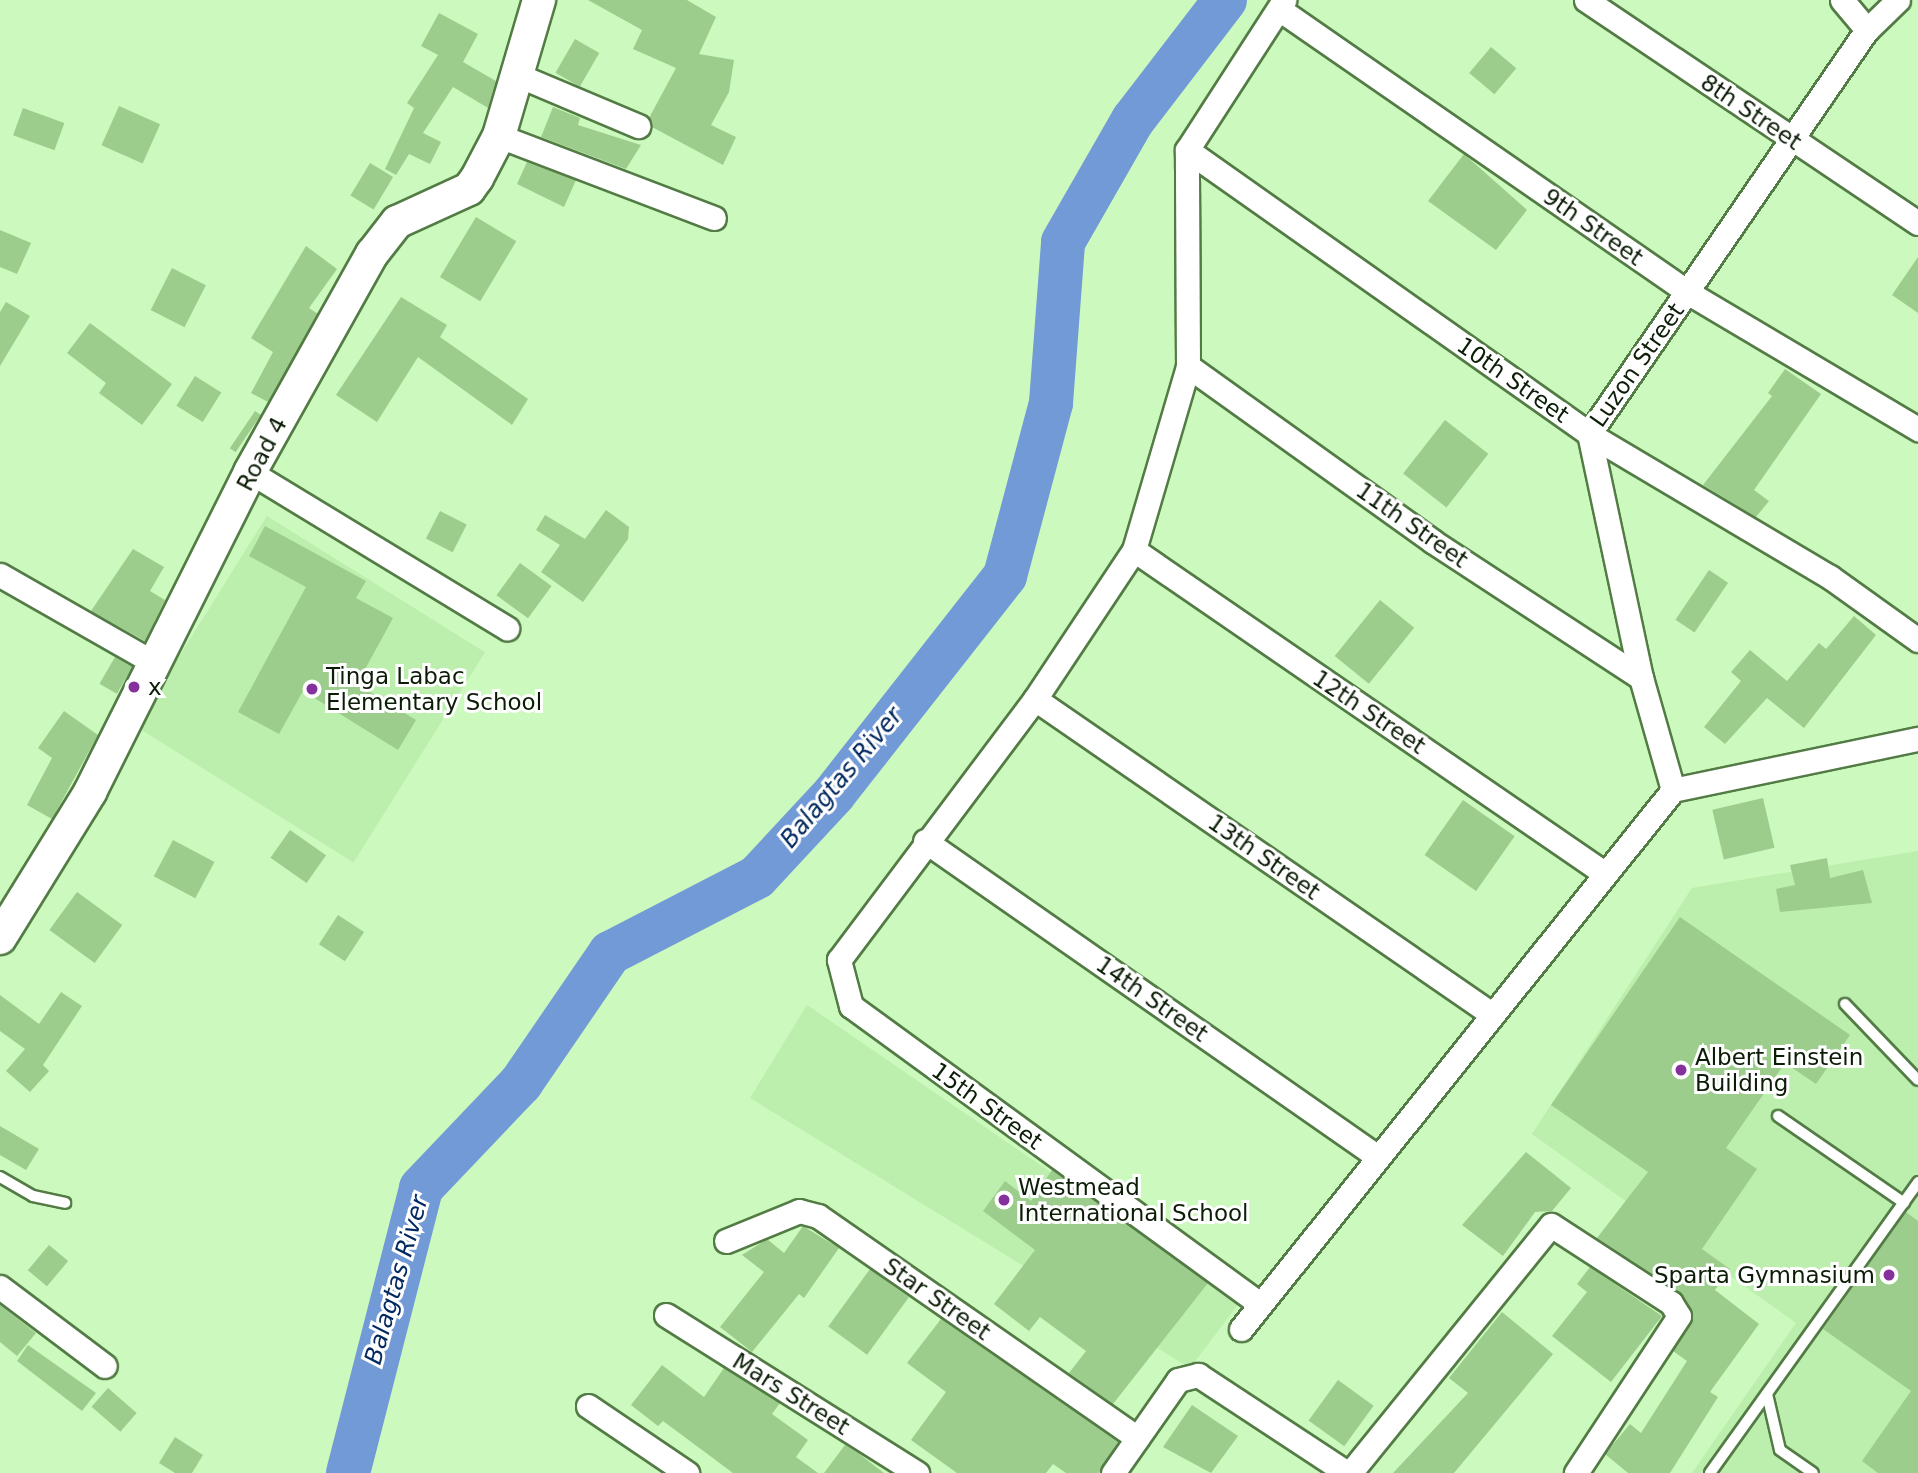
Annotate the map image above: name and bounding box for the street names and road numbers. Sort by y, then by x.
street label: 8th Street [1695,68,1807,156]
street label: 9th Street [1538,183,1648,271]
street label: Luzon Street [1584,298,1690,432]
street label: 10th Street [1452,331,1574,429]
street label: Road 4 [231,412,293,496]
street label: 11th Street [1351,476,1473,574]
street label: 12th Street [1307,664,1431,760]
street label: 13th Street [1203,808,1325,906]
street label: 14th Street [1091,950,1213,1048]
street label: 15th Street [926,1057,1048,1155]
street label: Star Street [878,1252,996,1346]
street label: Mars Street [727,1347,855,1441]

